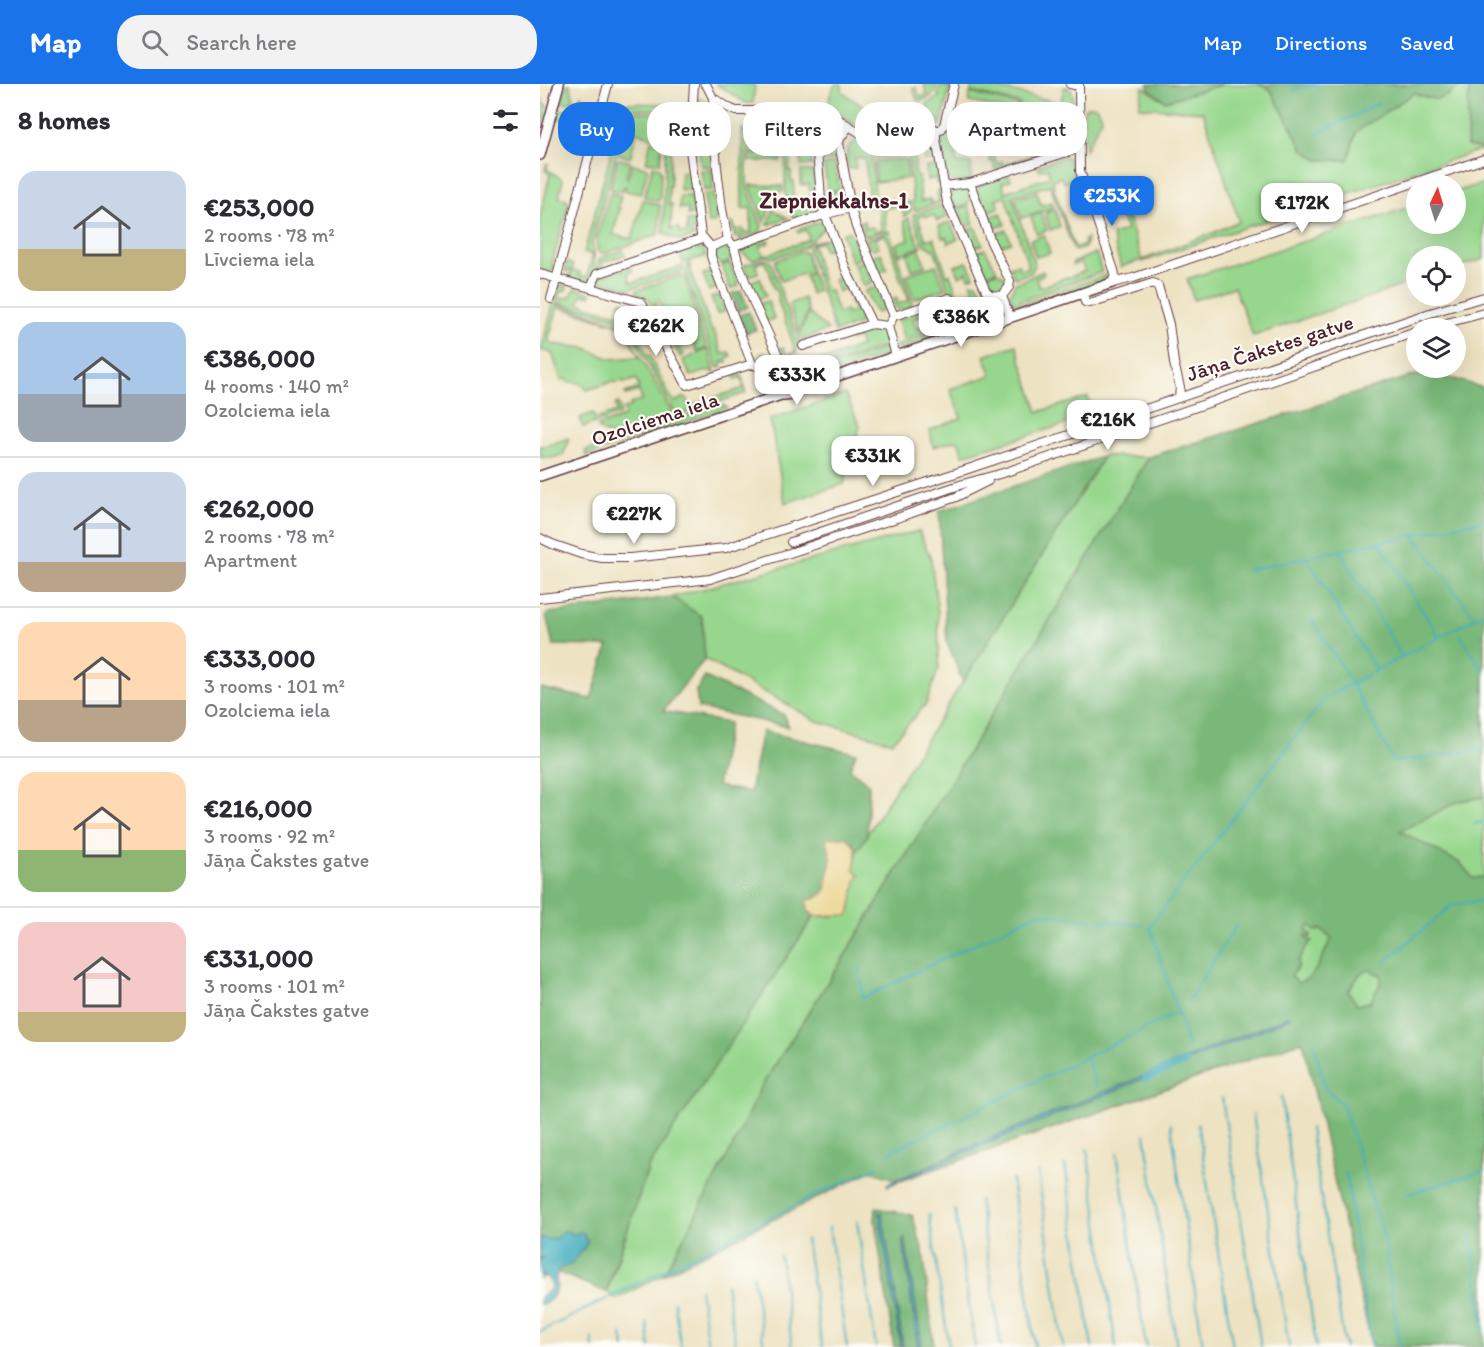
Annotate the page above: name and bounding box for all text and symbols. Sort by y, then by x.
search box [117,15,537,69]
text: Map [30,25,81,59]
icon: search [138,26,171,59]
text: Search here [186,29,297,56]
text: Map [1204,30,1242,55]
text: Directions [1275,30,1367,55]
text: Saved [1400,30,1454,55]
chip: Buy [558,102,635,156]
chip: Rent [647,102,731,156]
chip: Filters [743,102,843,156]
chip: New [855,102,935,156]
chip: Apartment [947,102,1087,156]
text: 8 homes [18,104,110,136]
icon: filters [489,104,522,137]
north arrow [1406,174,1466,234]
map controls [1406,174,1466,378]
pin: €253K [1070,176,1154,227]
text: €253K [1084,183,1140,207]
pin: €172K [1260,183,1344,234]
district label: Ziepniekkalns-1 [759,187,909,214]
text: €172K [1275,190,1329,214]
text: €253,000 [204,191,315,223]
icon: home [66,195,138,267]
text: 2 rooms · 78 m² [204,223,335,247]
button: locate [1406,246,1466,306]
text: Līvciema iela [204,247,315,271]
pin: €386K [919,297,1003,348]
text: €386K [933,304,989,328]
pin: €262K [614,306,698,357]
street label: Jāņa Čakstes gatve [1183,309,1356,386]
text: €262K [628,313,684,337]
button: layers [1406,318,1466,378]
text: €386,000 [204,342,315,374]
icon: home [66,346,138,418]
pin: €333K [755,355,839,406]
text: €333K [769,362,825,386]
text: 4 rooms · 140 m² [204,374,349,398]
street label: Ozolciema iela [588,386,722,451]
text: Ozolciema iela [204,398,330,422]
pin: €216K [1066,400,1150,451]
text: €216K [1081,407,1135,431]
pin: €331K [831,436,915,487]
text: €331K [845,443,901,467]
text: €262,000 [204,492,314,524]
pin: €227K [592,494,676,545]
icon: home [66,496,138,568]
text: €227K [606,501,662,525]
text: 2 rooms · 78 m² [204,524,335,548]
text: Apartment [204,548,297,572]
text: €333,000 [204,642,316,674]
icon: home [66,646,138,718]
text: 3 rooms · 101 m² [204,674,345,698]
text: Ozolciema iela [204,698,330,722]
text: €216,000 [204,792,313,824]
icon: home [66,796,138,868]
text: 3 rooms · 92 m² [204,824,335,848]
text: Jāņa Čakstes gatve [204,848,369,872]
text: €331,000 [204,942,313,974]
icon: home [66,946,138,1018]
text: 3 rooms · 101 m² [204,974,345,998]
text: Jāņa Čakstes gatve [204,998,369,1022]

